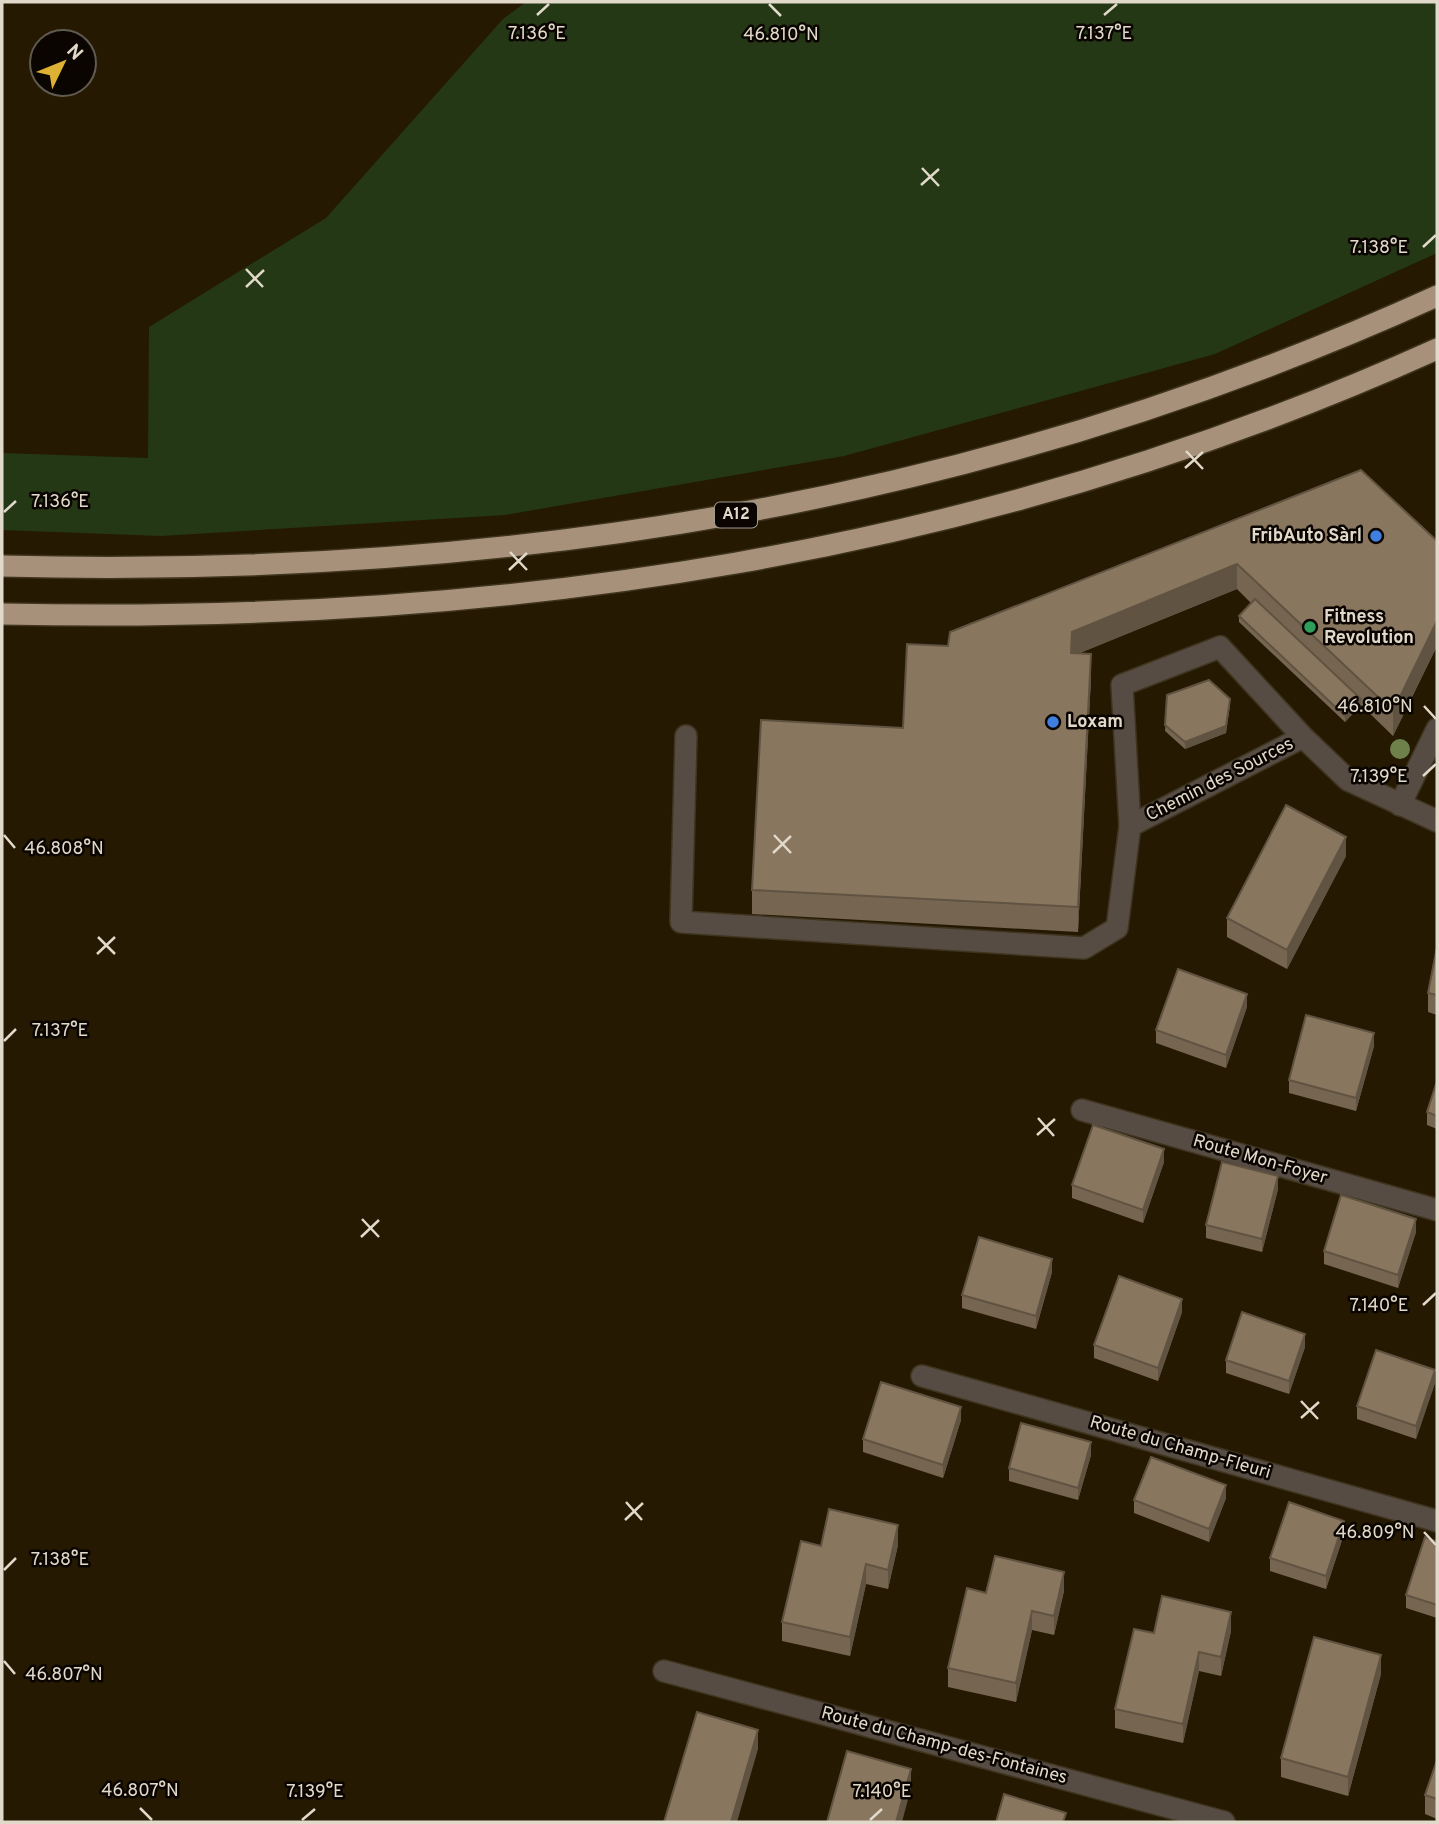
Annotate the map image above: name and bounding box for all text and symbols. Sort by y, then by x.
text: 7.136°E [508,23,566,46]
text: 7.137°E [1076,23,1132,46]
text: 46.810°N [743,24,819,47]
north arrow [28,28,98,98]
text: N [61,40,87,66]
text: 7.138°E [1350,237,1408,260]
text: 7.136°E [31,491,89,514]
road number: A12 [715,502,757,528]
place label: FribAuto Sàrl [1251,525,1362,548]
marker: FribAuto Sàrl [1368,528,1384,544]
place label: Fitness Revolution [1324,606,1414,650]
marker: Fitness Revolution [1302,619,1318,635]
text: 46.810°N [1337,696,1413,719]
place label: Loxam [1067,711,1123,734]
marker: Loxam [1045,714,1061,730]
street label: Chemin des Sources [1142,733,1298,827]
text: 7.139°E [1350,766,1408,789]
text: 46.808°N [24,838,104,861]
text: 7.137°E [32,1020,88,1043]
street label: Route Mon-Foyer [1190,1130,1330,1190]
text: 7.140°E [1350,1295,1408,1318]
street label: Route du Champ-Fleuri [1087,1411,1273,1485]
text: 46.809°N [1335,1522,1415,1545]
text: 7.138°E [31,1549,89,1572]
text: 46.807°N [25,1664,103,1687]
street label: Route du Champ-des-Fontaines [818,1702,1070,1790]
text: 46.807°N [101,1780,179,1803]
text: 7.139°E [286,1781,344,1804]
text: 7.140°E [853,1781,911,1804]

